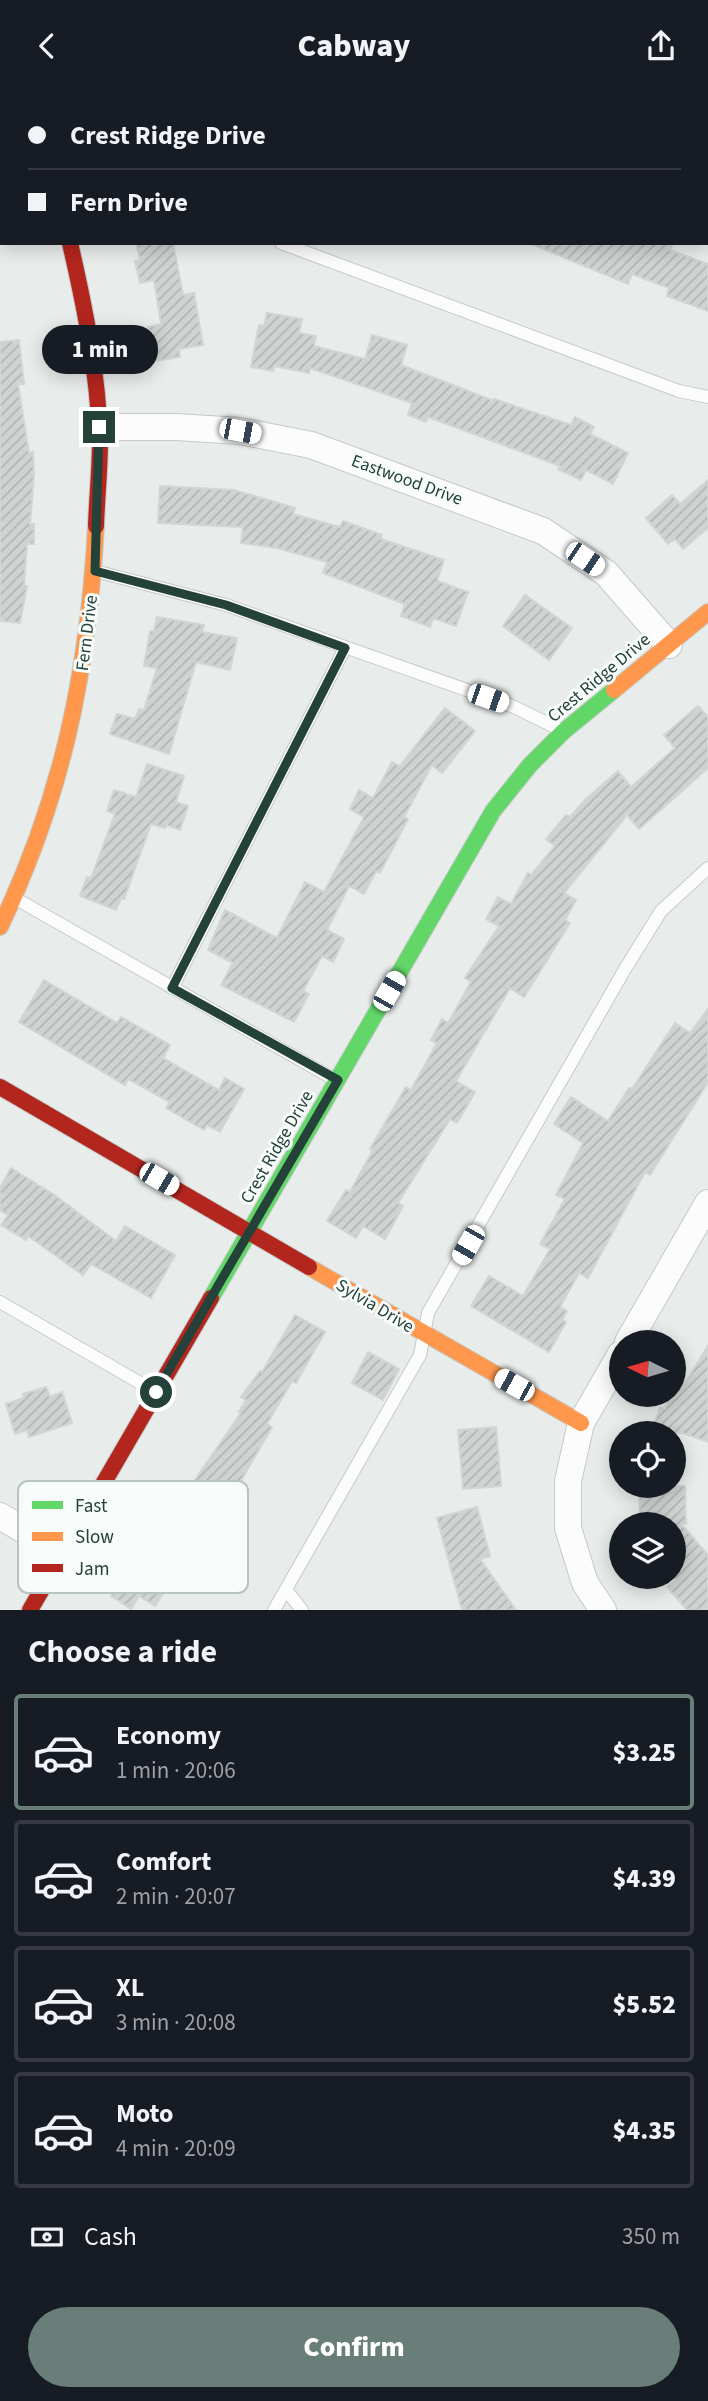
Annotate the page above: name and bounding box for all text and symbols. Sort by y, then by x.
text: Cabway [298,23,410,69]
icon: back [28,27,66,65]
icon: share [642,27,680,65]
text: Crest Ridge Drive [70,117,266,154]
text: Fern Drive [70,184,188,221]
callout: 1 min [41,325,157,375]
text: 1 min [72,333,128,366]
route end [83,411,115,443]
car [218,417,263,445]
street label: Eastwood Drive [348,448,466,512]
car [562,539,609,579]
street label: Fern Drive [70,594,104,672]
street label: Crest Ridge Drive [542,628,656,728]
car [465,681,512,715]
car [370,968,409,1014]
street label: Crest Ridge Drive [234,1086,320,1208]
car [136,1159,183,1199]
car [449,1222,488,1268]
street label: Sylvia Drive [331,1273,419,1339]
north arrow [609,1330,686,1407]
map controls [609,1330,686,1589]
car [491,1366,538,1404]
route start [140,1376,172,1408]
button: locate [609,1421,686,1498]
legend [18,1481,248,1593]
text: Fast [75,1493,108,1520]
button: layers [609,1512,686,1589]
text: Slow [75,1524,114,1551]
text: Jam [75,1556,109,1583]
text: Choose a ride [28,1629,217,1675]
text: Economy [116,1717,221,1754]
icon: car [32,1721,95,1784]
text: $3.25 [612,1734,676,1771]
text: 1 min · 20:06 [116,1754,236,1787]
text: Comfort [116,1843,211,1880]
icon: car [32,1847,95,1910]
text: $4.39 [612,1860,676,1897]
text: 2 min · 20:07 [116,1880,236,1913]
text: XL [116,1969,144,2006]
icon: car [32,1973,95,2036]
text: $5.52 [612,1986,676,2023]
text: 3 min · 20:08 [116,2006,236,2039]
text: Moto [116,2095,173,2132]
icon: car [32,2099,95,2162]
text: $4.35 [612,2112,676,2149]
text: 4 min · 20:09 [116,2132,236,2165]
icon: cash [28,2218,66,2256]
text: Cash [84,2218,137,2255]
text: 350 m [622,2220,680,2253]
button: Confirm [28,2307,680,2387]

